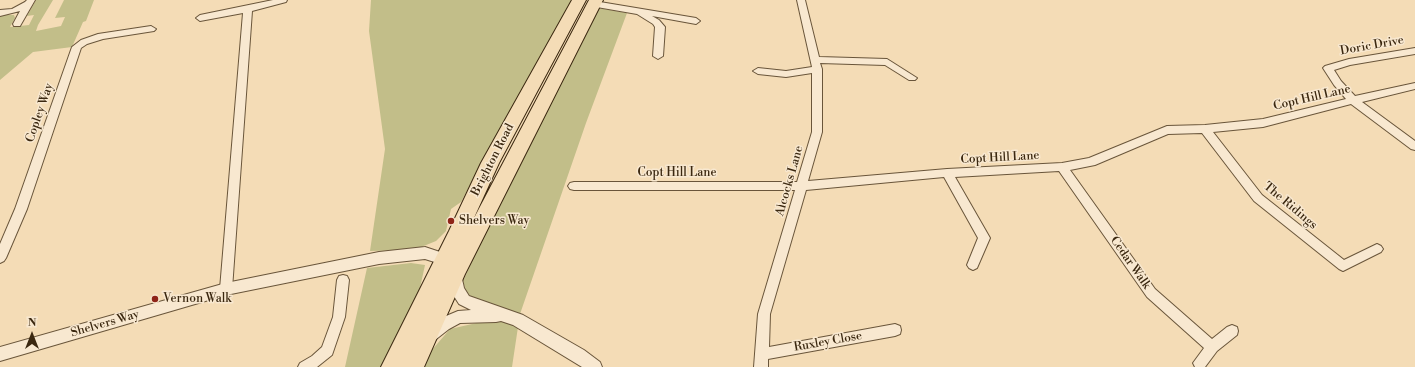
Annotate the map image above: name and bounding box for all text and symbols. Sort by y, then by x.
street label: Doric Drive [1339,33,1405,59]
street label: Copley Way [23,81,57,145]
street label: Copt Hill Lane [1272,82,1352,114]
street label: Brighton Road [469,121,517,199]
street label: Alcocks Lane [773,144,807,218]
street label: Copt Hill Lane [960,149,1040,167]
street label: Copt Hill Lane [637,166,717,180]
street label: The Ridings [1260,179,1320,233]
place label: Shelvers Way [459,214,529,228]
marker: Shelvers Way [446,216,456,226]
street label: Cedar Walk [1107,234,1153,292]
place label: Vernon Walk [163,292,232,306]
marker: Vernon Walk [150,294,160,304]
street label: Shelvers Way [69,307,141,341]
north arrow [12,315,52,355]
text: N [28,316,36,330]
street label: Ruxley Close [793,329,863,355]

